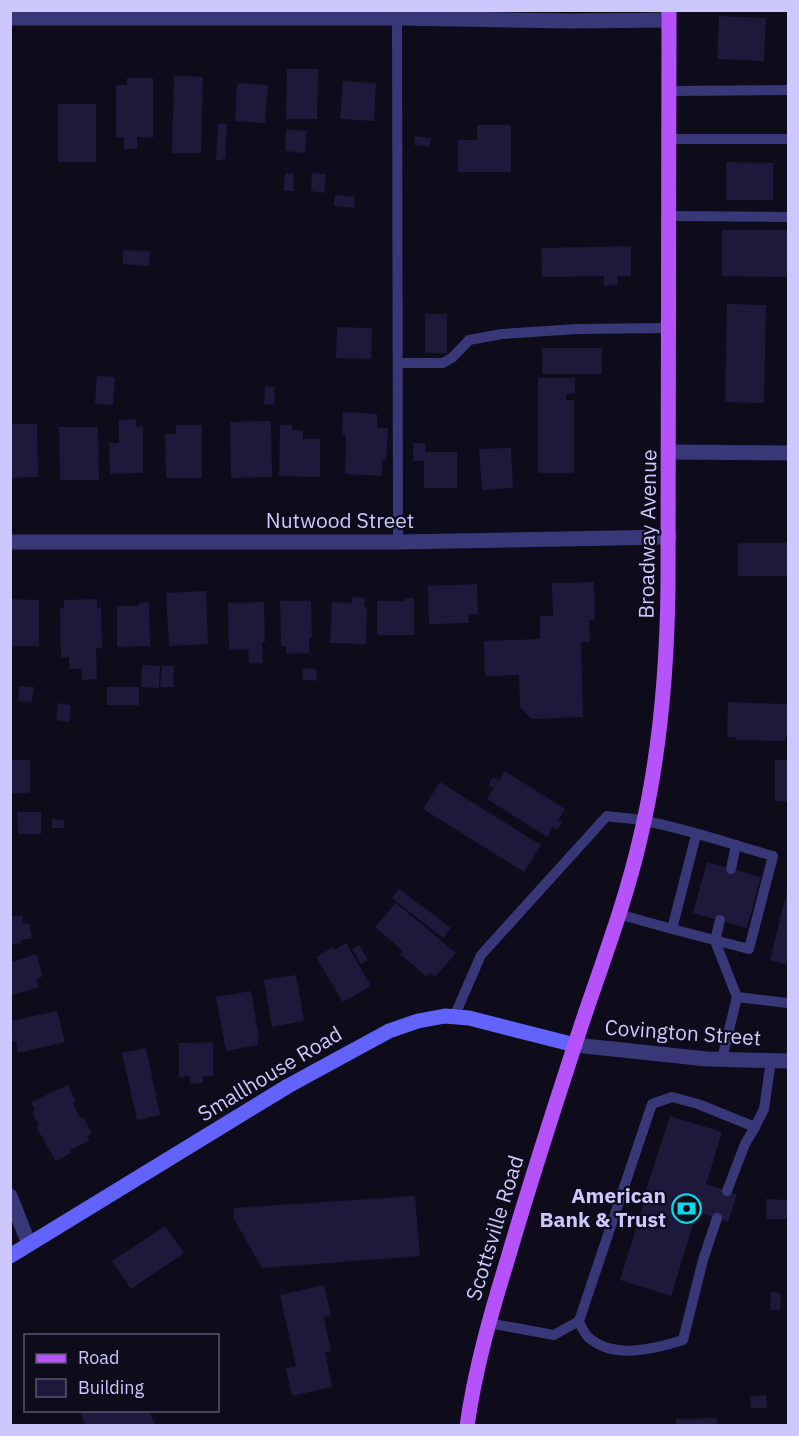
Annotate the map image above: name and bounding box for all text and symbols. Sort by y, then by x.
street label: Broadway Avenue [632,449,662,619]
street label: Nutwood Street [266,506,414,534]
street label: Covington Street [604,1013,762,1051]
street label: Smallhouse Road [192,1019,347,1127]
street label: Scottsville Road [459,1152,529,1304]
place label: American Bank & Trust [540,1181,666,1233]
bank icon: American Bank & Trust [671,1192,703,1224]
legend [24,1334,219,1412]
text: Road [78,1346,119,1369]
text: Building [78,1376,145,1399]

